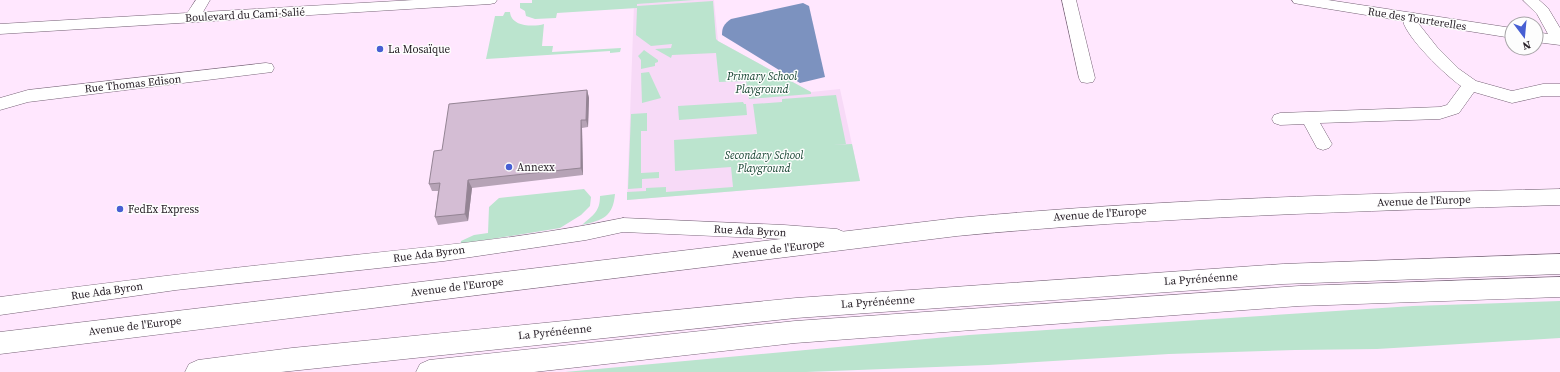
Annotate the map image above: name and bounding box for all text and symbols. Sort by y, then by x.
street label: Boulevard du Cami-Salié [185,4,306,26]
street label: Rue des Tourterelles [1367,4,1468,34]
north arrow [1504,16,1544,56]
text: N [1521,37,1533,53]
place label: La Mosaïque [388,42,451,57]
marker: La Mosaïque [375,44,385,54]
park label: Primary School Playground [726,69,798,97]
street label: Rue Thomas Edison [84,71,182,97]
park label: Secondary School Playground [725,148,804,176]
place label: Annexx [517,160,555,175]
marker: Annexx [504,162,514,172]
street label: Avenue de l'Europe [1377,192,1471,210]
place label: FedEx Express [128,202,199,217]
street label: Avenue de l'Europe [1053,203,1148,225]
marker: FedEx Express [115,204,125,214]
street label: Rue Ada Byron [713,222,787,240]
street label: Avenue de l'Europe [731,236,826,262]
street label: Rue Ada Byron [392,242,466,266]
street label: La Pyrénéenne [1164,269,1239,289]
street label: Avenue de l'Europe [410,274,505,300]
street label: Rue Ada Byron [70,278,144,303]
street label: La Pyrénéenne [841,292,916,312]
street label: Avenue de l'Europe [88,313,183,339]
street label: La Pyrénéenne [517,321,593,343]

